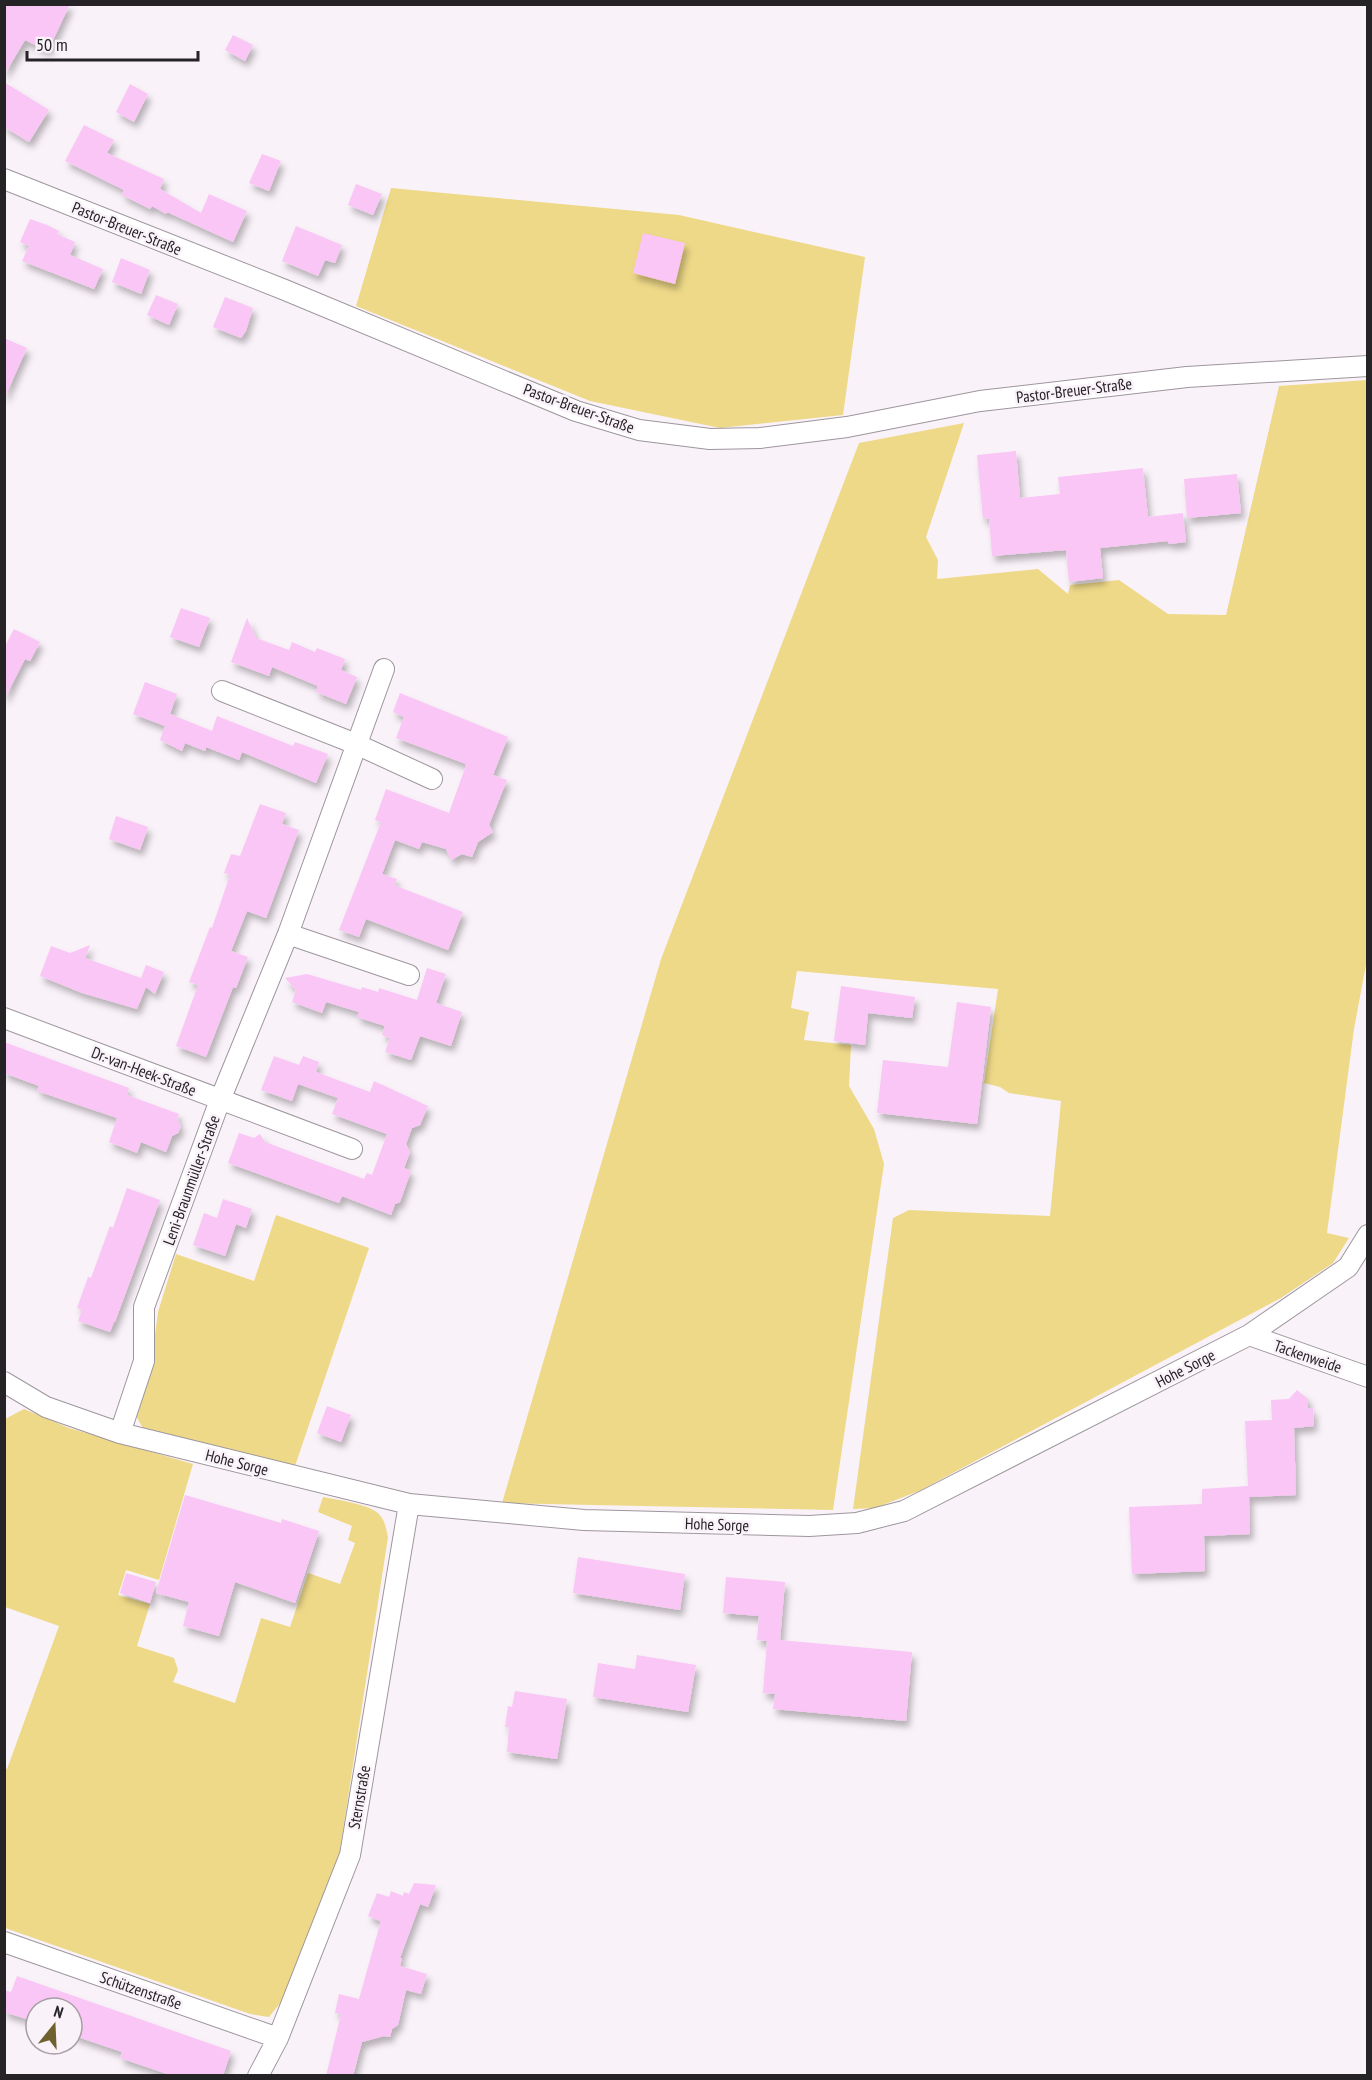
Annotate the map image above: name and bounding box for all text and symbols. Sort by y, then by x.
scale bar [27,24,198,62]
text: 50 m [36,33,68,56]
street label: Pastor-Breuer-Straße [69,197,185,259]
street label: Pastor-Breuer-Straße [1015,373,1133,407]
street label: Pastor-Breuer-Straße [521,379,637,437]
street label: Dr.-van-Heek-Straße [89,1042,199,1100]
street label: Leni-Braunmüller-Straße [158,1112,224,1248]
street label: Tackenweide [1271,1335,1345,1377]
street label: Hohe Sorge [1152,1345,1218,1391]
street label: Hohe Sorge [203,1445,271,1479]
street label: Hohe Sorge [685,1513,749,1535]
street label: Sternstraße [344,1764,374,1830]
street label: Schützenstraße [97,1967,185,2013]
north arrow [24,1996,84,2056]
text: N [51,2001,66,2023]

